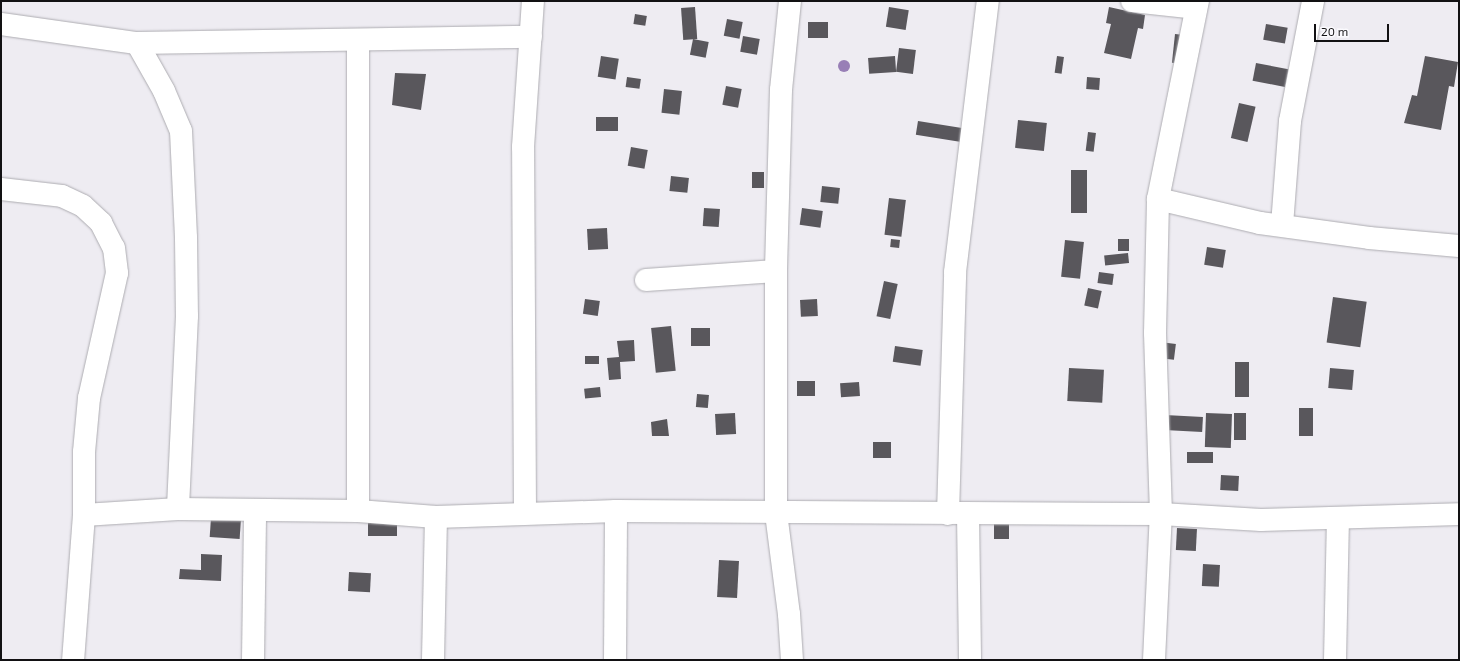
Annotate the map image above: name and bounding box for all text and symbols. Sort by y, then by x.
scale bar [1316,16,1391,42]
text: 20 m [1321,24,1348,38]

